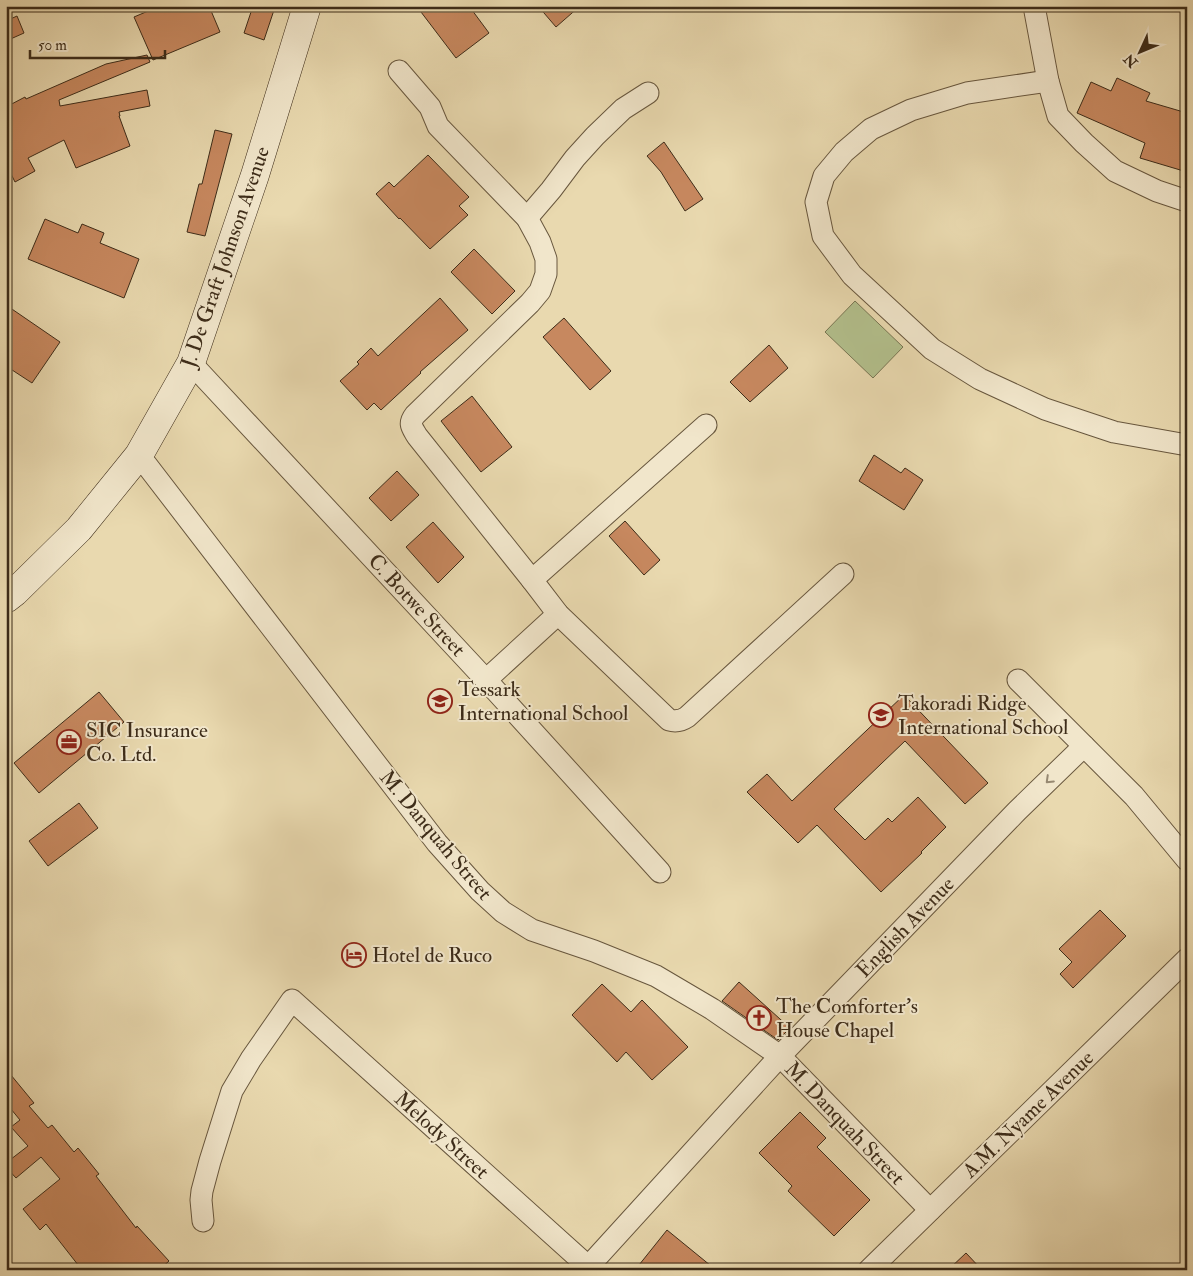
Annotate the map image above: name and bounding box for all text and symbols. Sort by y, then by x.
scale bar [30,28,165,60]
north arrow [1116,28,1166,78]
text: 50 m [38,36,67,55]
text: N [1120,50,1142,72]
street label: J. De Graft Johnson Avenue [175,143,276,372]
street label: C. Botwe Street [362,548,471,663]
place label: Tessark International School [458,676,629,727]
school or university icon: Tessark International School [427,688,453,714]
place label: Takoradi Ridge International School [898,690,1069,741]
school or university icon: Takoradi Ridge International School [868,702,894,728]
place label: SIC Insurance Co. Ltd. [86,717,208,768]
office icon: SIC Insurance Co. Ltd. [56,729,82,755]
street label: M. Danquah Street [373,765,498,906]
one-way arrow [1046,774,1055,783]
street label: English Avenue [850,871,961,984]
hotel icon: Hotel de Ruco [341,942,367,968]
place label: Hotel de Ruco [372,942,492,969]
place label: The Comforter's House Chapel [776,993,918,1044]
church icon: The Comforter's House Chapel [746,1005,772,1031]
street label: A.M. Nyame Avenue [956,1045,1100,1185]
street label: M. Danquah Street [779,1056,911,1191]
street label: Melody Street [389,1086,495,1185]

